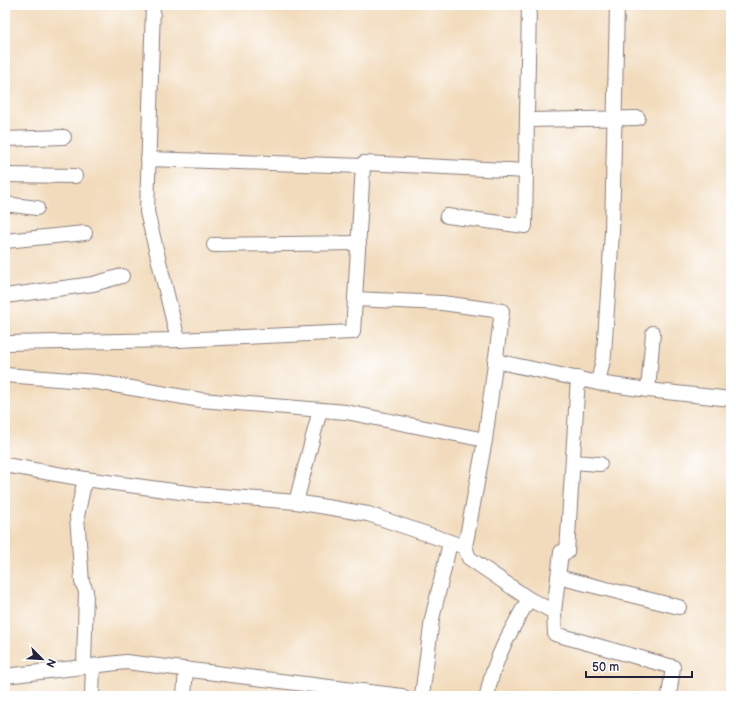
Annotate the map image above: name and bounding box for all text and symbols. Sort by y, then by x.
north arrow [22,639,62,679]
scale bar [586,653,692,679]
text: N [43,656,58,669]
text: 50 m [592,660,619,675]

